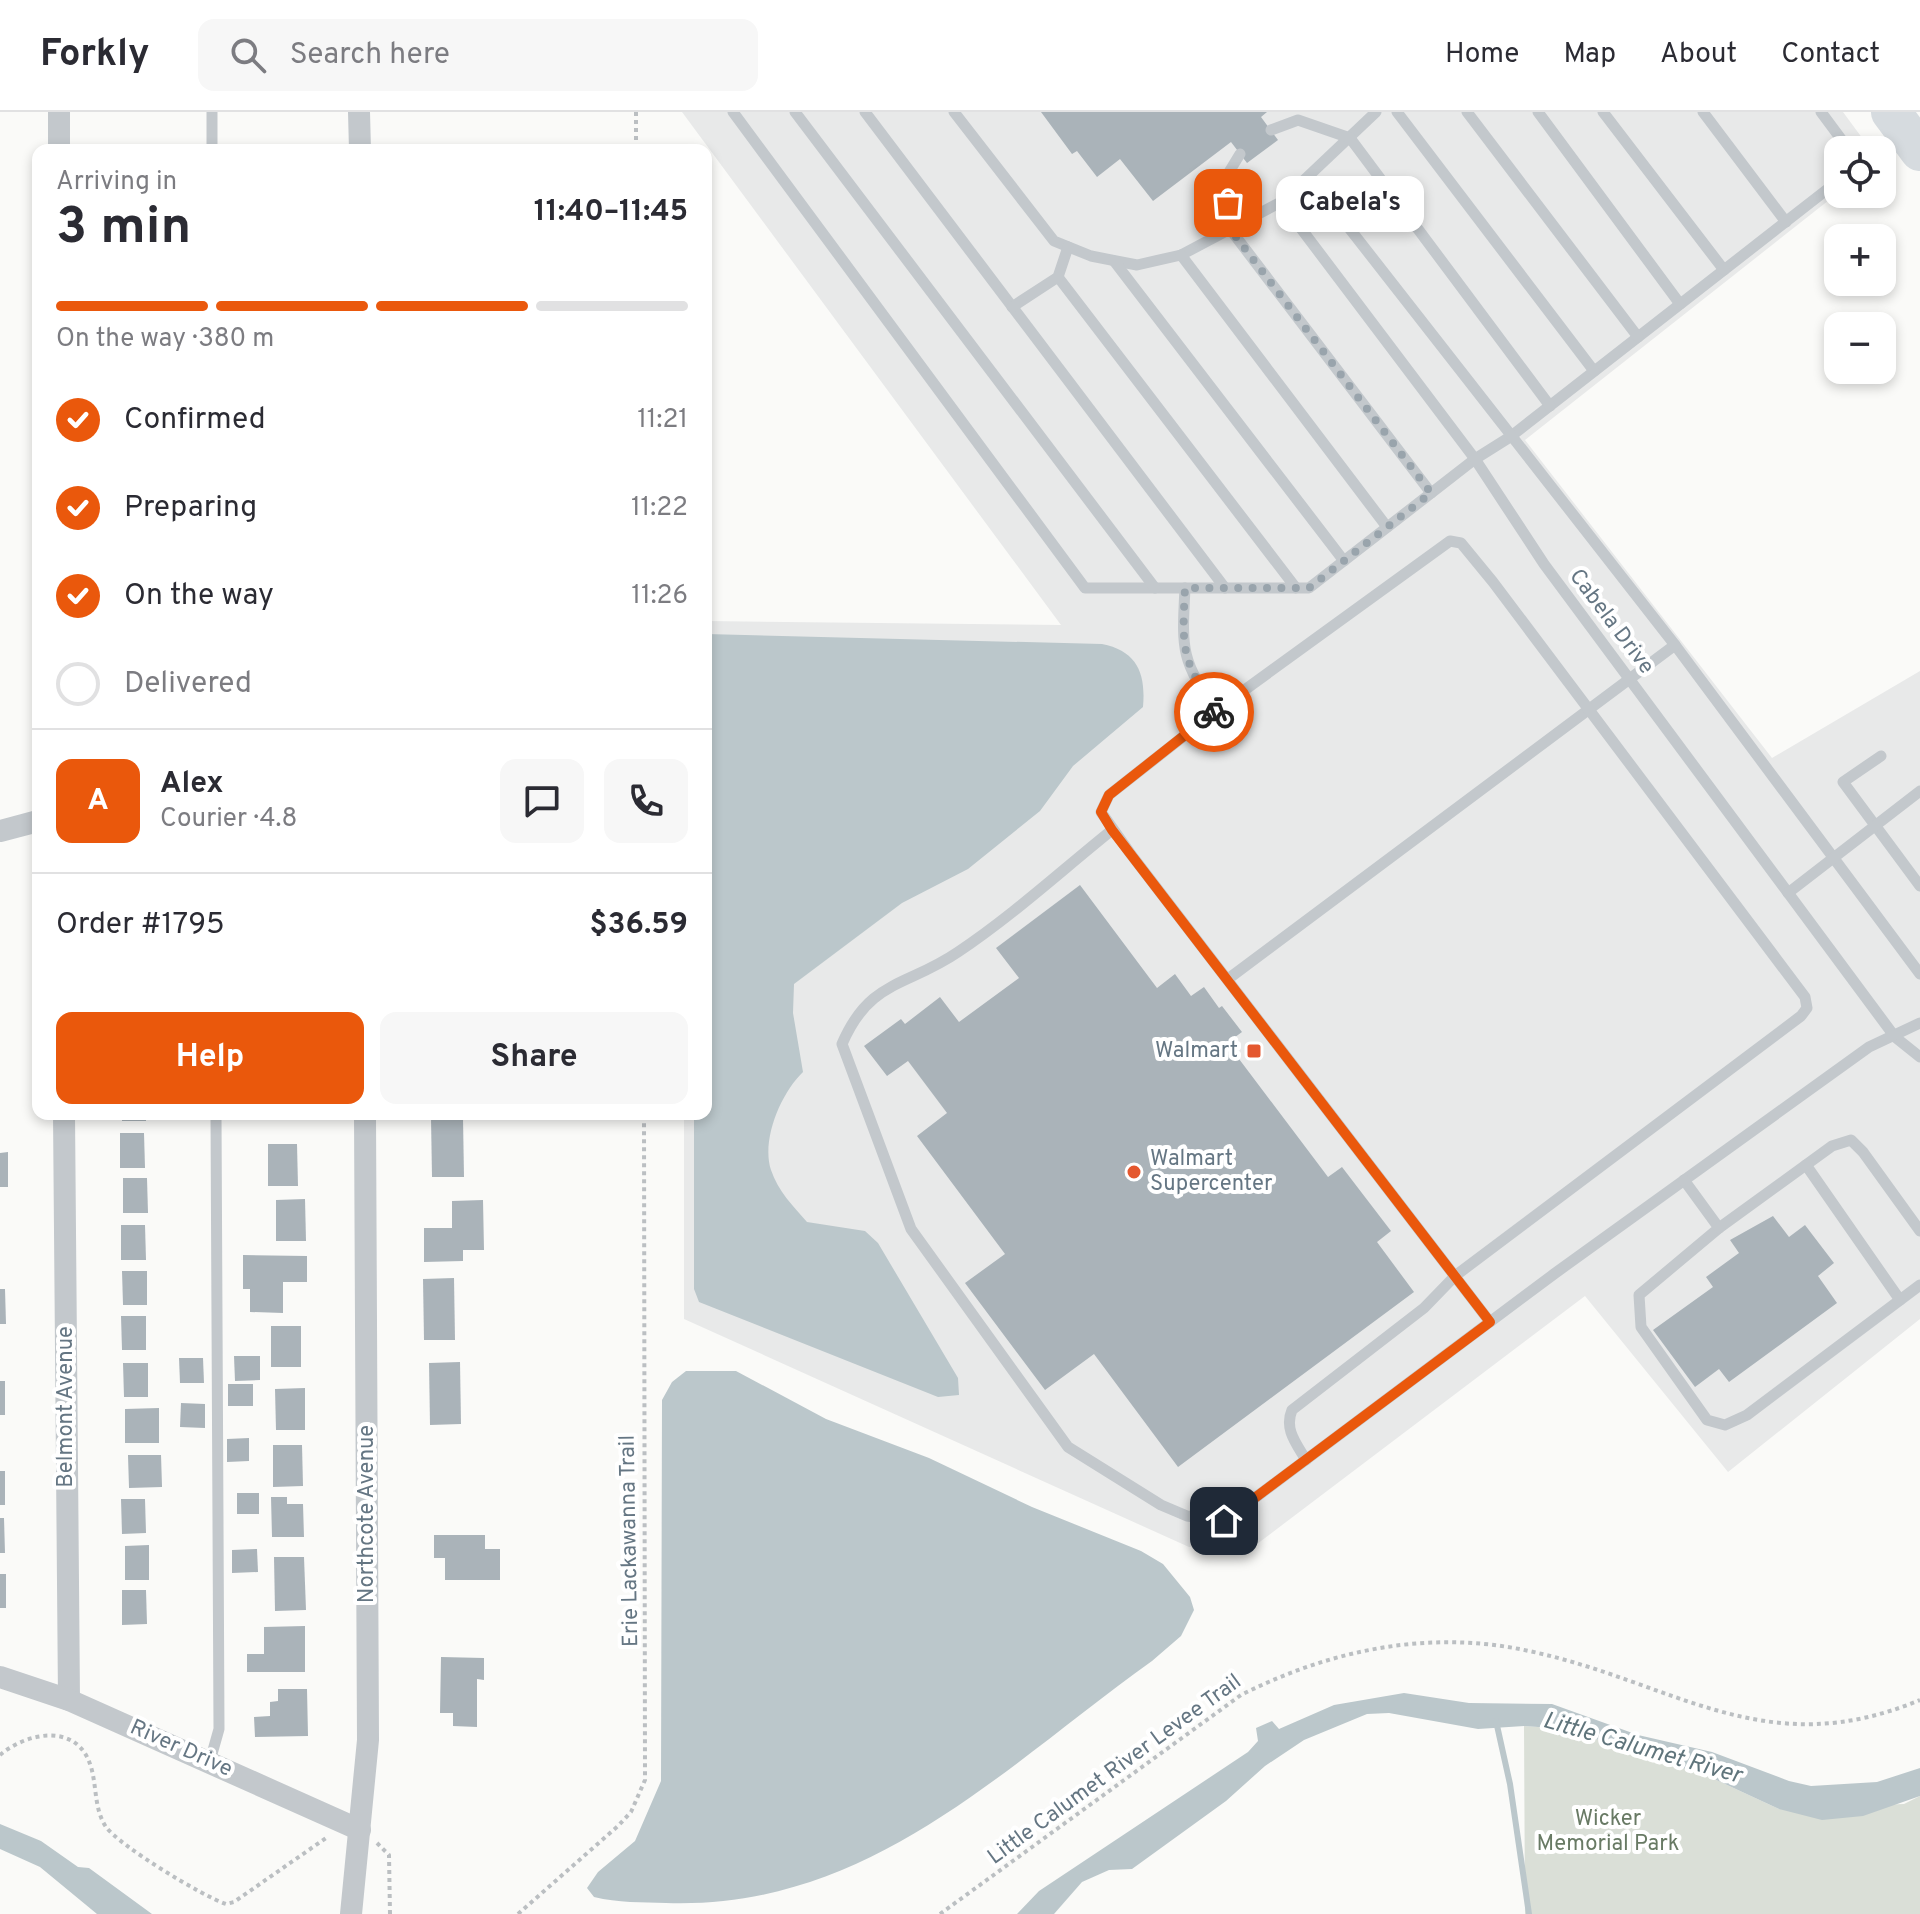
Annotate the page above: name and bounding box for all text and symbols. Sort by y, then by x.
search box [198,19,758,91]
text: Forkly [40,31,150,80]
icon: search [226,33,270,77]
text: Search here [290,37,450,74]
text: Home [1445,37,1519,73]
text: Map [1563,37,1616,73]
text: About [1660,37,1737,73]
text: Contact [1781,37,1880,73]
map controls [1824,136,1896,384]
button: locate [1824,136,1896,208]
text: Arriving in [56,166,177,199]
pin [1194,169,1262,237]
callout: Cabela's [1276,175,1424,231]
icon: bag [1206,181,1250,225]
text: Cabela's [1299,187,1401,220]
text: 11:40–11:45 [534,194,688,231]
text: 3 min [56,196,191,262]
button: + [1824,224,1896,296]
button: − [1824,312,1896,384]
text: On the way · 380 m [56,323,274,356]
icon: check [56,398,100,442]
text: Confirmed [124,402,266,439]
text: 11:21 [637,404,688,437]
icon: check [56,486,100,530]
text: Preparing [124,490,257,527]
text: 11:22 [631,492,688,525]
street label: Cabela Drive [1563,564,1659,680]
icon: check [56,574,100,618]
text: On the way [124,578,274,615]
text: 11:26 [631,580,688,613]
text: Delivered [124,666,252,703]
courier [1174,672,1254,752]
icon: bike [1192,690,1236,734]
button: chat [500,759,584,843]
button: phone [604,759,688,843]
text: Alex [160,766,224,803]
text: A [87,783,109,820]
text: Courier · 4.8 [160,803,297,836]
text: Order #1795 [56,907,225,944]
text: $36.59 [589,907,688,944]
button: Help [56,1012,364,1104]
button: Share [380,1012,688,1104]
place label: Walmart [1155,1038,1238,1065]
marker: Walmart [1245,1042,1263,1060]
place label: Walmart Supercenter [1150,1146,1273,1198]
marker: Walmart Supercenter [1125,1163,1143,1181]
street label: Belmont Avenue [53,1326,80,1488]
street label: Northcote Avenue [354,1425,381,1603]
street label: Erie Lackawanna Trail [615,1435,645,1647]
pin [1190,1487,1258,1555]
icon: home [1202,1499,1246,1543]
street label: Little Calumet River Levee Trail [983,1669,1247,1871]
water label: Little Calumet River [1539,1706,1747,1792]
street label: River Drive [126,1714,236,1784]
park label: Wicker Memorial Park [1537,1806,1679,1858]

